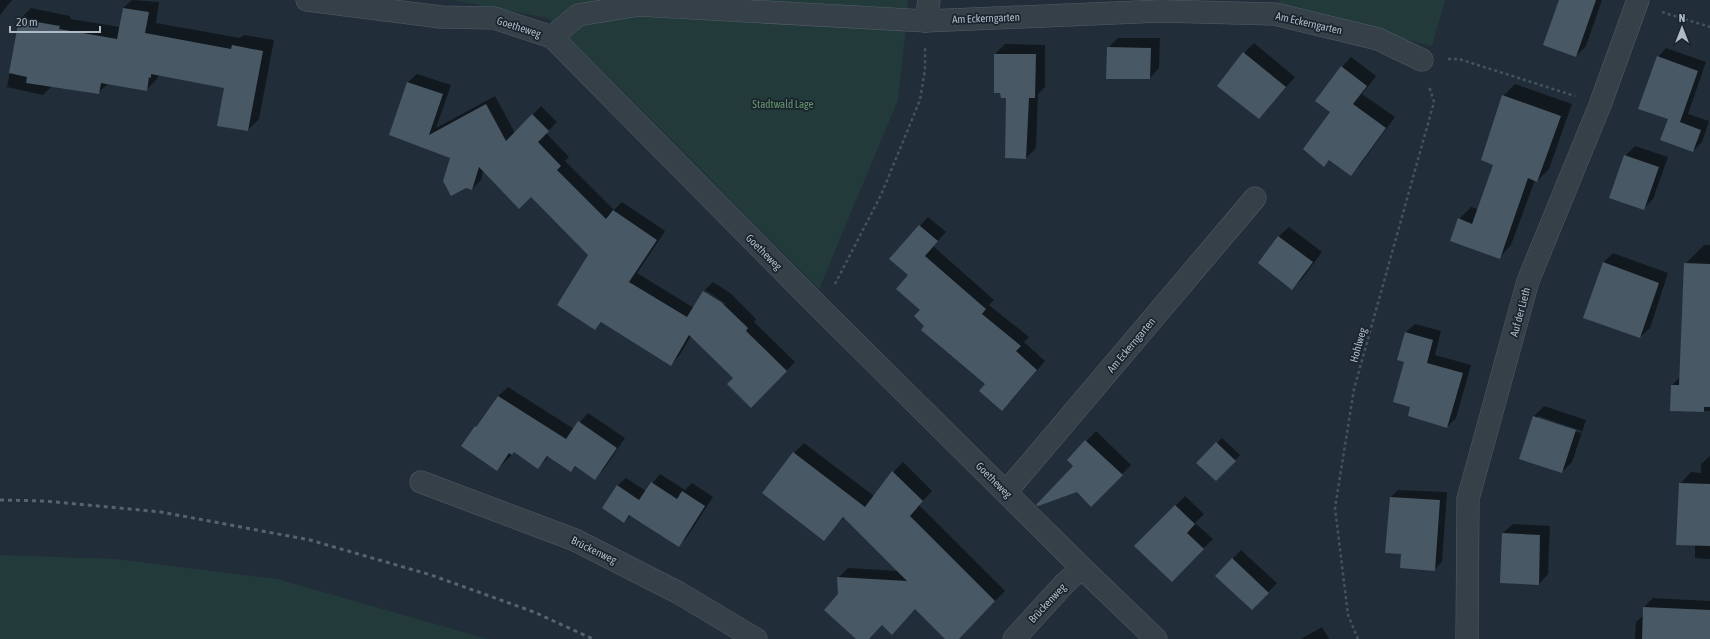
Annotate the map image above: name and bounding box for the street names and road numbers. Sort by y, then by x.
street label: Am Eckerngarten [1275,10,1343,36]
street label: Am Eckerngarten [952,11,1020,25]
street label: Goetheweg [495,14,543,40]
street label: Goetheweg [744,232,785,273]
street label: Auf der Lieth [1508,286,1532,338]
street label: Am Eckerngarten [1105,315,1157,375]
street label: Hohlweg [1347,326,1369,364]
street label: Goetheweg [974,460,1015,501]
street label: Brückenweg [569,534,619,566]
street label: Brückenweg [1026,581,1068,625]

